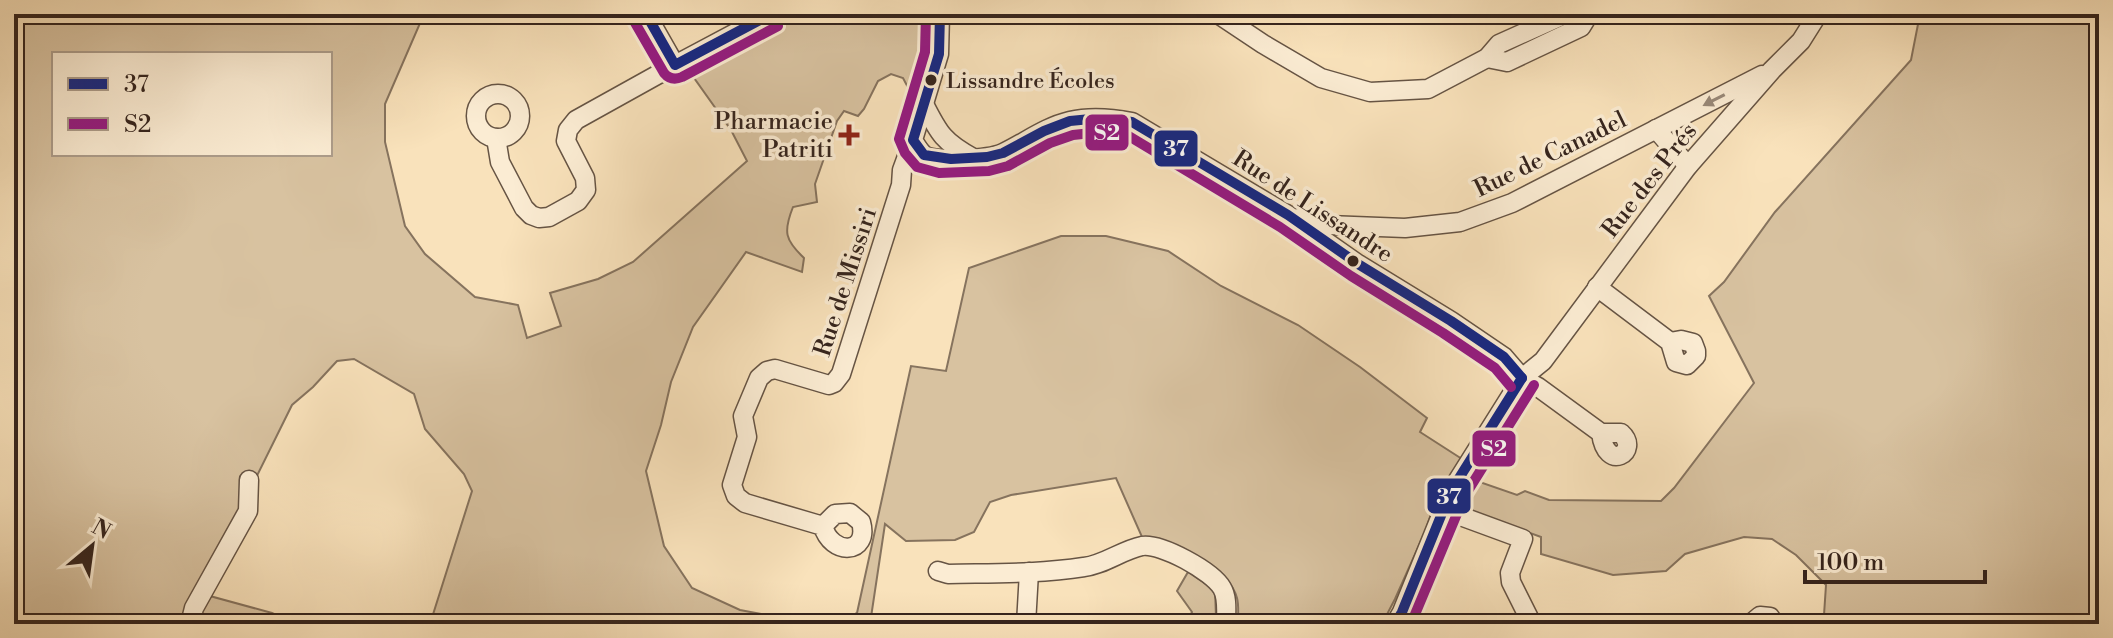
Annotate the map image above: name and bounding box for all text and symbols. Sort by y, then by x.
legend [52,52,332,156]
place label: Lissandre Écoles [946,67,1115,95]
text: 37 [124,70,149,100]
marker: Lissandre Écoles [923,72,939,88]
one-way arrow [1703,94,1726,107]
street label: Rue de Canadel [1469,105,1632,205]
place label: Pharmacie Patriti [714,107,833,165]
text: S2 [124,110,151,140]
line badge: S2 [1084,113,1130,152]
street label: Rue des Prés [1596,117,1704,244]
text: S2 [1094,120,1120,147]
marker: Pharmacie Patriti [840,126,858,144]
line badge: 37 [1153,129,1199,168]
text: 37 [1163,136,1189,163]
street label: Rue de Lissandre [1227,144,1398,270]
street label: Rue de Missiri [808,204,884,361]
unlabelled marker [1345,253,1361,269]
line badge: S2 [1471,429,1517,468]
text: S2 [1481,436,1507,463]
line badge: 37 [1426,477,1472,515]
text: 37 [1436,484,1462,511]
north arrow [52,506,132,586]
text: N [87,514,116,546]
scale bar [1805,534,1985,584]
text: 100 m [1817,548,1884,578]

